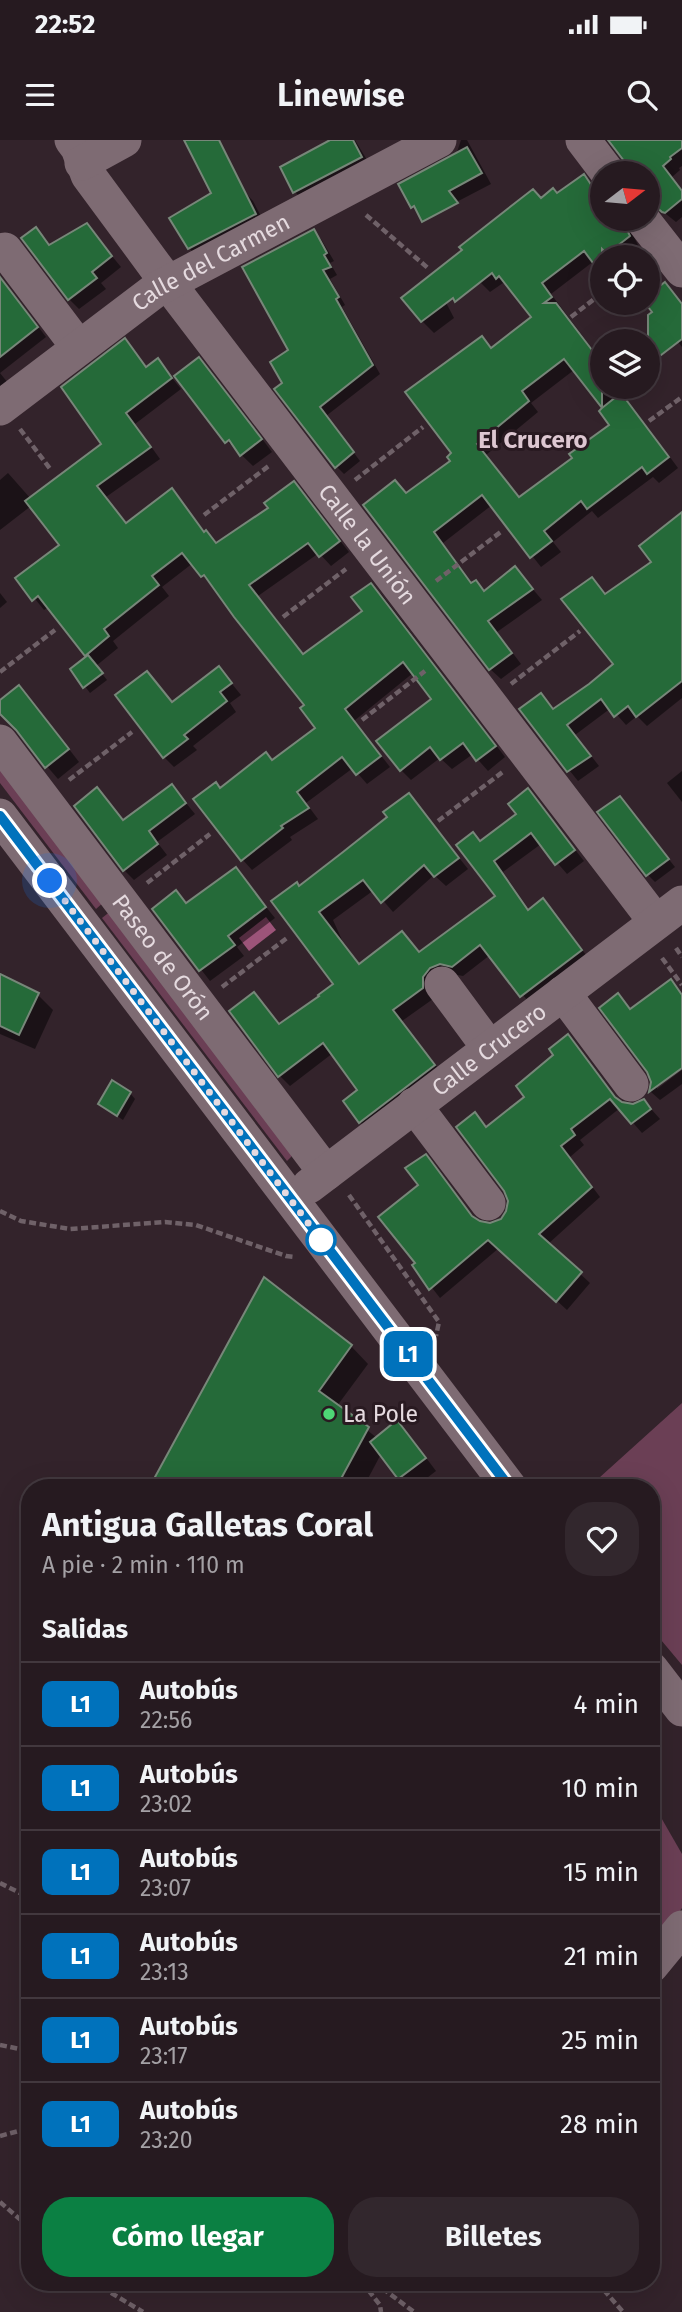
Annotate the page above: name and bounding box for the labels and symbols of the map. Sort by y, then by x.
north arrow [590,161,660,231]
street label: Calle del Carmen [126,207,294,317]
district label: El Crucero [478,426,588,454]
street label: Calle la Unión [313,478,422,610]
your location [32,863,67,898]
street label: Paseo de Orón [106,889,220,1026]
street label: Calle Crucero [426,997,552,1102]
unlabelled marker [306,1225,336,1255]
line badge: L1 [376,1331,440,1377]
place label: La Pole [343,1400,418,1428]
marker: La Pole [321,1406,337,1422]

